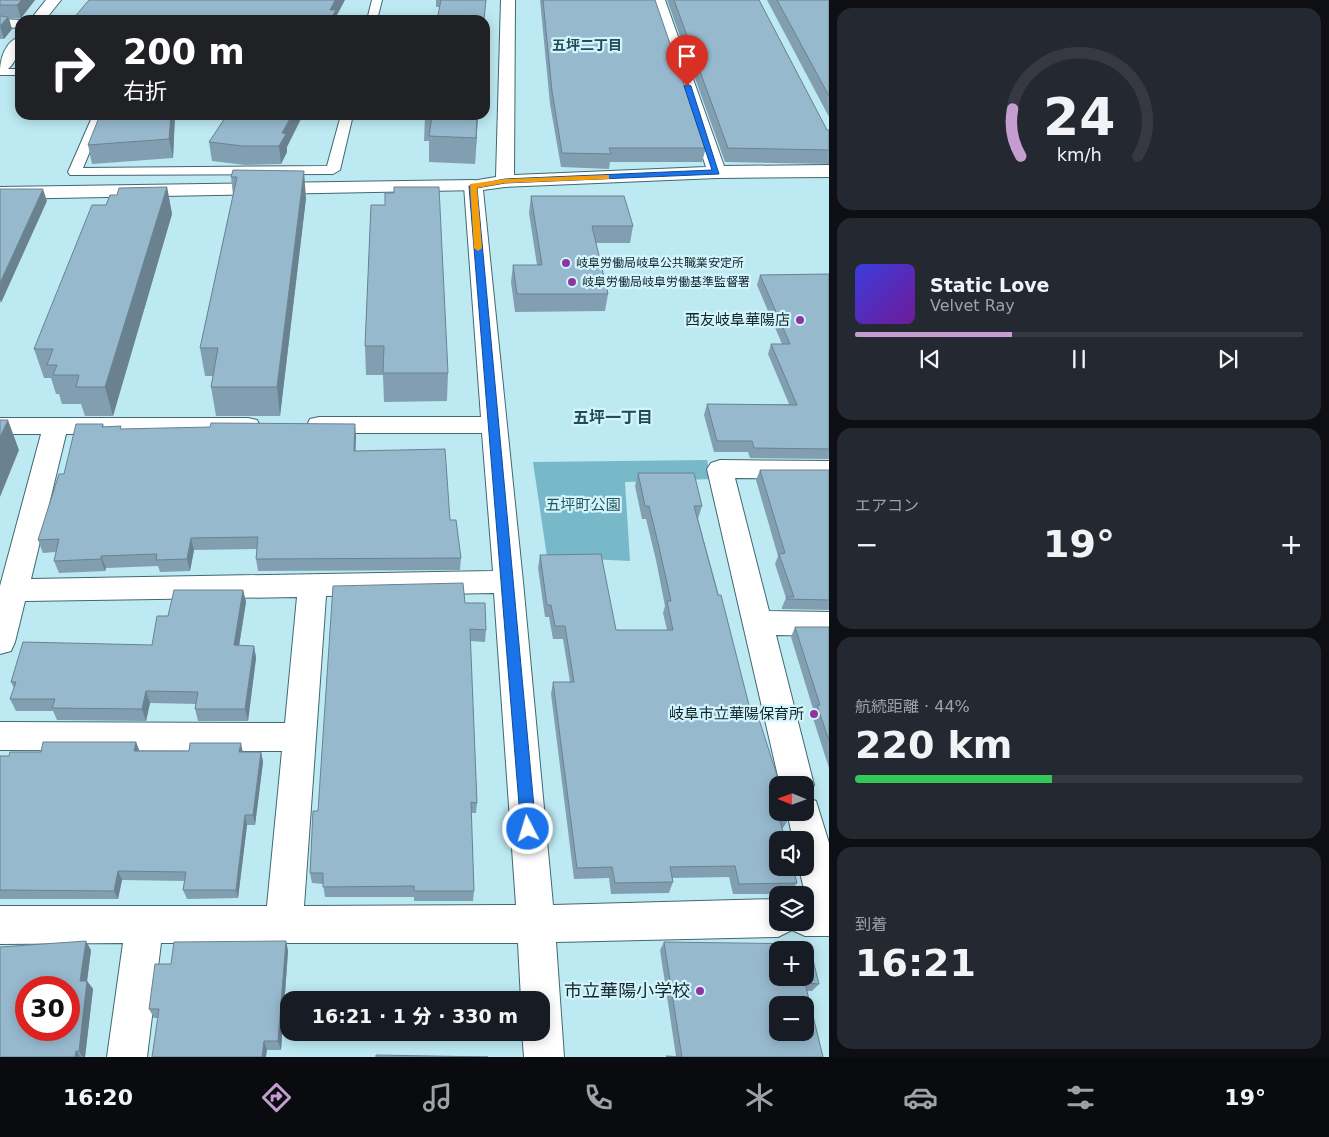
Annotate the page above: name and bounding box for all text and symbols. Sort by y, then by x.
text: 200 m [123,32,245,72]
icon: right [40,35,105,100]
pin [666,35,708,86]
district label: 五坪二丁目 [552,37,622,53]
icon: arrive [673,42,701,70]
text: 右折 [123,79,167,104]
text: 24 [1043,87,1115,147]
text: km/h [1056,144,1102,165]
place label: 岐阜労働局岐阜公共職業安定所 [576,256,744,270]
marker: 岐阜労働局岐阜公共職業安定所 [560,257,572,269]
text: Static Love [930,274,1050,296]
place label: 岐阜労働局岐阜労働基準監督署 [582,275,750,289]
marker: 岐阜労働局岐阜労働基準監督署 [566,276,578,288]
text: Velvet Ray [930,296,1015,315]
place label: 西友岐阜華陽店 [685,311,790,329]
marker: 西友岐阜華陽店 [794,314,806,326]
icon: previous [916,345,944,373]
icon: pause [1065,345,1093,373]
icon: next [1214,345,1242,373]
district label: 五坪一丁目 [573,408,653,427]
park label: 五坪町公園 [545,496,621,514]
text: エアコン [855,496,919,515]
text: 19° [1043,522,1115,566]
text: − [855,528,878,561]
text: + [1280,528,1303,561]
text: 航続距離 · 44% [855,697,970,716]
place label: 岐阜市立華陽保育所 [669,705,804,723]
marker: 岐阜市立華陽保育所 [808,708,820,720]
text: 220 km [855,723,1012,767]
north arrow [769,776,814,821]
map controls [769,776,814,1041]
position arrow [501,802,553,854]
button: sound [769,831,814,876]
button: layers [769,886,814,931]
text: 到着 [855,915,887,934]
button: + [769,941,814,986]
text: 16:21 [855,941,976,985]
speed limit sign: 30 [15,976,80,1041]
place label: 市立華陽小学校 [564,980,690,1001]
marker: 市立華陽小学校 [694,985,706,997]
button: − [769,996,814,1041]
text: 16:21 · 1 分 · 330 m [312,1005,518,1027]
icon: directions [259,1080,294,1115]
icon: music [420,1080,455,1115]
icon: phone [581,1080,616,1115]
icon: climate [742,1080,777,1115]
icon: car [903,1080,938,1115]
icon: filters [1063,1080,1098,1115]
text: 16:20 [63,1085,133,1110]
text: 19° [1224,1085,1266,1110]

